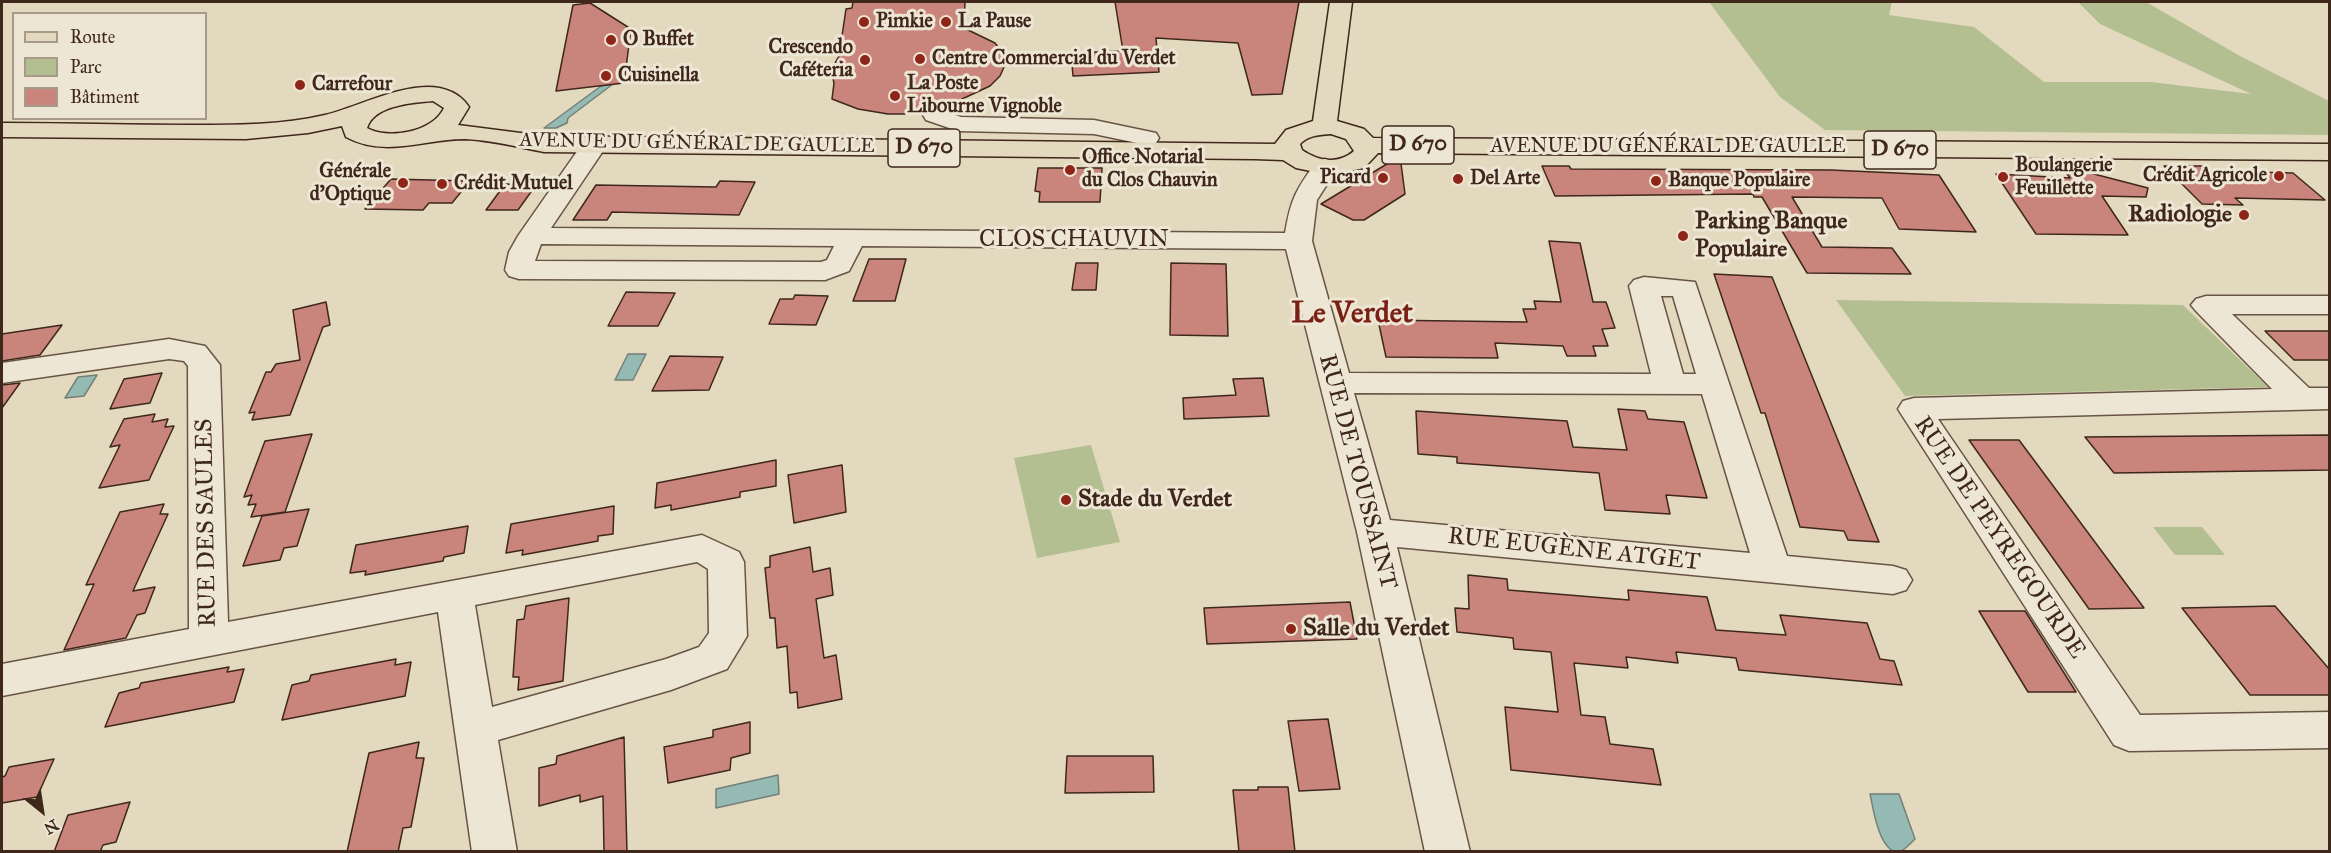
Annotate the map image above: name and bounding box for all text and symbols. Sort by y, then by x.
place label: Pimkie [876,10,933,34]
place label: La Pause [958,10,1031,34]
legend [12,12,207,120]
marker: Pimkie [857,15,871,29]
marker: La Pause [939,15,953,29]
text: Route [70,26,115,48]
place label: O Buffet [623,28,694,52]
marker: O Buffet [604,33,618,47]
place label: Crescendo Caféteria [769,36,853,83]
place label: Centre Commercial du Verdet [932,47,1176,71]
marker: Centre Commercial du Verdet [913,52,927,66]
marker: Crescendo Caféteria [858,53,872,67]
text: Parc [70,56,102,78]
place label: Cuisinella [618,64,699,88]
marker: Cuisinella [599,69,613,83]
place label: La Poste Libourne Vignoble [907,72,1062,119]
place label: Carrefour [312,73,392,97]
marker: Carrefour [293,78,307,92]
text: Bâtiment [70,86,139,108]
marker: La Poste Libourne Vignoble [888,89,902,103]
road number: D 670 [1382,126,1454,164]
street label: AVENUE DU GÉNÉRAL DE GAULLE [519,129,875,159]
road number: D 670 [888,129,960,167]
road number: D 670 [1864,131,1936,169]
street label: AVENUE DU GÉNÉRAL DE GAULLE [1490,135,1846,159]
place label: Office Notarial du Clos Chauvin [1082,146,1218,193]
place label: Boulangerie Feuillette [2015,154,2113,201]
place label: Générale d'Optique [310,160,391,207]
marker: Office Notarial du Clos Chauvin [1063,163,1077,177]
place label: Crédit Agricole [2143,164,2267,188]
place label: Picard [1320,166,1371,190]
place label: Del Arte [1470,167,1540,191]
place label: Banque Populaire [1668,169,1810,193]
marker: Crédit Agricole [2272,169,2286,183]
marker: Boulangerie Feuillette [1996,170,2010,184]
marker: Picard [1376,171,1390,185]
place label: Crédit Mutuel [454,172,573,196]
marker: Del Arte [1451,172,1465,186]
marker: Banque Populaire [1649,174,1663,188]
marker: Générale d'Optique [396,176,410,190]
marker: Crédit Mutuel [435,177,449,191]
place label: Radiologie [2128,201,2232,229]
place label: Parking Banque Populaire [1695,208,1848,264]
marker: Radiologie [2237,208,2251,222]
street label: CLOS CHAUVIN [979,226,1169,254]
marker: Parking Banque Populaire [1676,229,1690,243]
district label: Le Verdet [1291,297,1413,333]
street label: RUE DE TOUSSAINT [1312,351,1402,593]
street label: RUE DE PEYREGOURDE [1907,411,2091,665]
street label: RUE DES SAULES [191,418,223,628]
place label: Stade du Verdet [1078,486,1232,514]
marker: Stade du Verdet [1059,493,1073,507]
street label: RUE EUGÈNE ATGET [1446,522,1702,578]
place label: Salle du Verdet [1303,615,1449,643]
marker: Salle du Verdet [1284,622,1298,636]
north arrow [12,781,72,841]
text: N [41,815,62,839]

